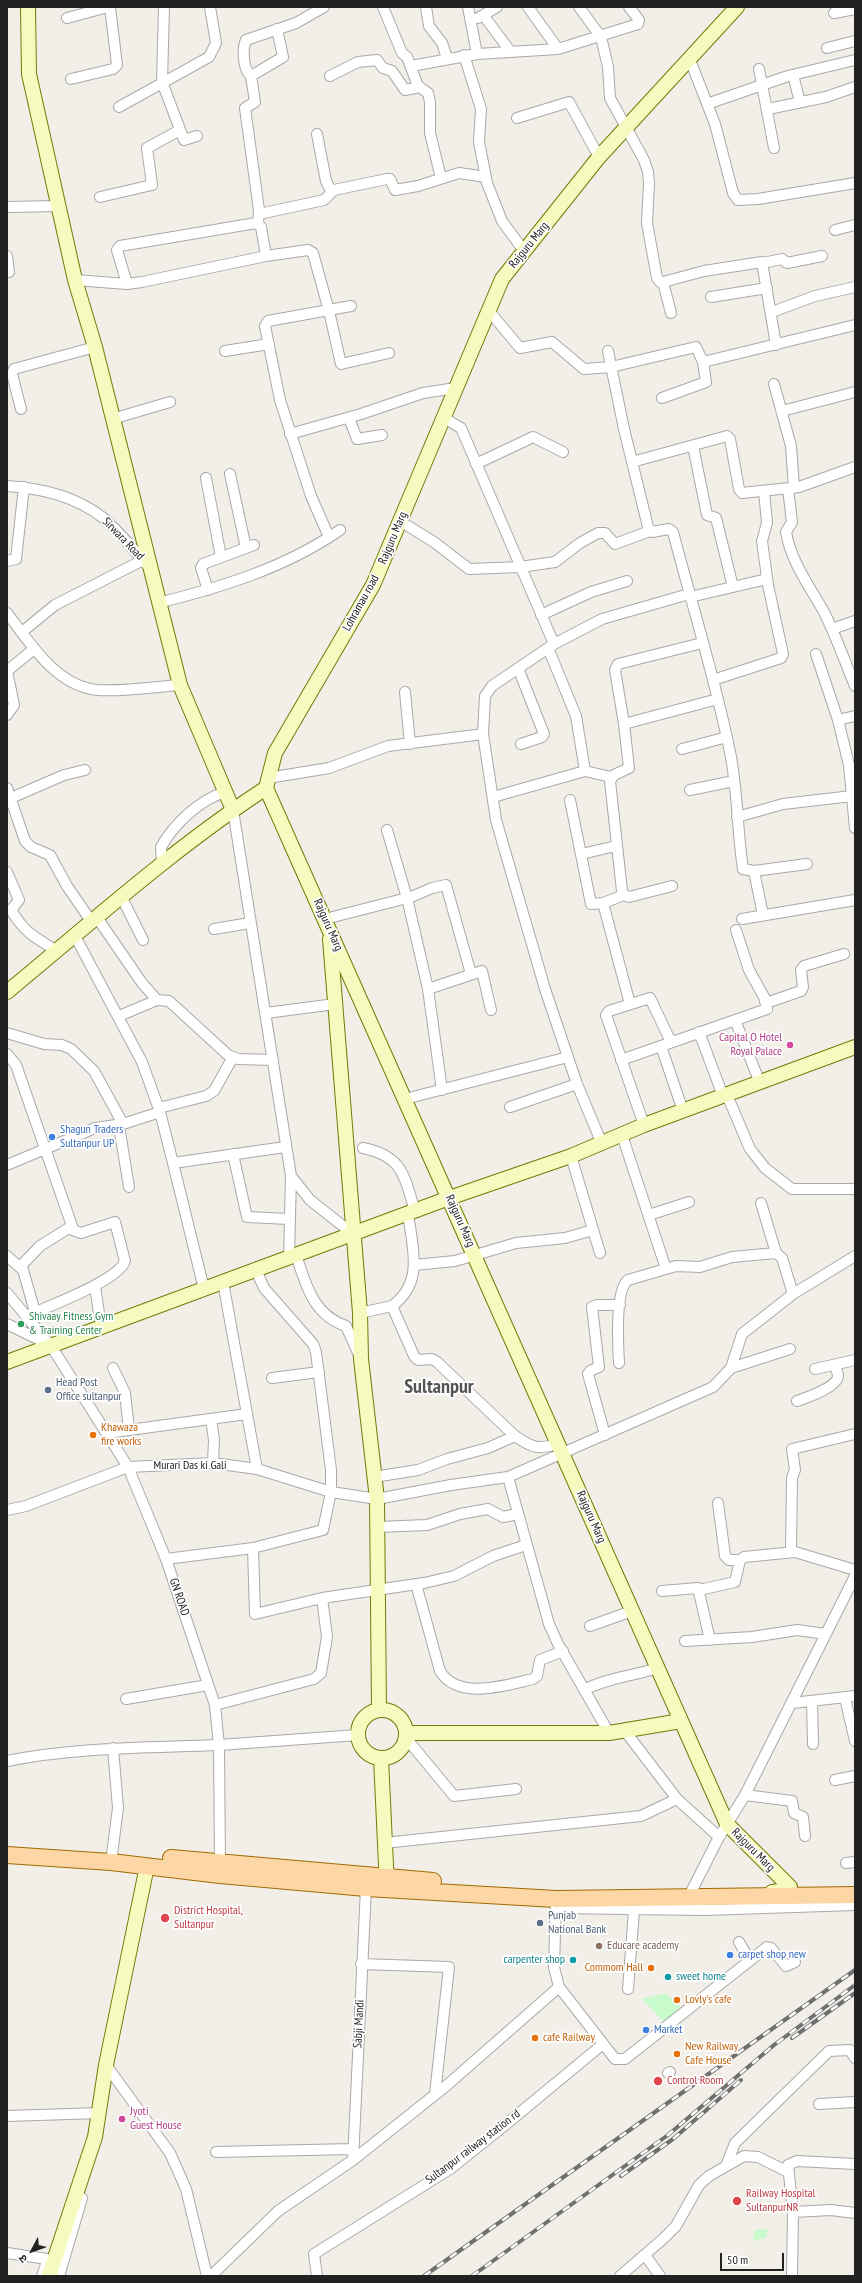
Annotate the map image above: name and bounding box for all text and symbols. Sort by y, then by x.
street label: Rajguru Marg [506,219,552,271]
street label: Rajguru Marg [376,510,410,566]
street label: Sirwara Road [99,515,147,563]
street label: Lohramau road [340,572,382,634]
street label: Rajguru Marg [310,897,346,953]
place label: Capital O Hotel Royal Palace [719,1031,782,1059]
marker: Capital O Hotel Royal Palace [785,1040,795,1050]
place label: Shagun Traders Sultanpur UP [60,1123,123,1151]
marker: Shagun Traders Sultanpur UP [47,1132,57,1142]
street label: Rajguru Marg [442,1193,478,1249]
place label: Shivaay Fitness Gym & Training Center [29,1310,113,1338]
marker: Shivaay Fitness Gym & Training Center [16,1319,26,1329]
district label: Sultanpur [404,1375,474,1399]
place label: Head Post Office sultanpur [56,1376,122,1404]
marker: Head Post Office sultanpur [43,1385,53,1395]
place label: Khawaza fire works [101,1421,141,1449]
marker: Khawaza fire works [88,1430,98,1440]
street label: Murari Das ki Gali [154,1459,226,1473]
street label: Rajguru Marg [573,1489,609,1545]
street label: GN ROAD [166,1576,192,1618]
street label: Rajguru Marg [728,1825,778,1875]
place label: District Hospital, Sultanpur [174,1904,243,1932]
place label: Punjab National Bank [548,1909,606,1937]
marker: District Hospital, Sultanpur [159,1912,171,1924]
marker: Punjab National Bank [535,1918,545,1928]
place label: Educare academy [607,1939,679,1953]
marker: Educare academy [594,1941,604,1951]
place label: carpet shop new [738,1948,806,1962]
marker: carpet shop new [725,1950,735,1960]
place label: carpenter shop [503,1953,565,1967]
marker: carpenter shop [568,1955,578,1965]
place label: Commom Hall [585,1961,643,1975]
marker: Commom Hall [646,1963,656,1973]
place label: sweet home [676,1970,726,1984]
marker: sweet home [663,1972,673,1982]
place label: Lovly's cafe [685,1993,732,2007]
marker: Lovly's cafe [672,1995,682,2005]
street label: Sabji Mandi [351,1999,367,2049]
place label: Market [654,2023,683,2037]
marker: Market [641,2025,651,2035]
place label: cafe Railway [543,2031,595,2045]
marker: cafe Railway [530,2033,540,2043]
place label: New Railway Cafe House [685,2040,738,2068]
marker: New Railway Cafe House [672,2049,682,2059]
place label: Control Room [667,2074,723,2088]
marker: Control Room [652,2075,664,2087]
place label: Jyoti Guest House [130,2105,182,2133]
street label: Sultanpur railway station rd [423,2107,523,2187]
marker: Jyoti Guest House [117,2114,127,2124]
place label: Railway Hospital SultanpurNR [746,2187,815,2215]
marker: Railway Hospital SultanpurNR [731,2195,743,2207]
north arrow [12,2231,52,2271]
scale bar [722,2245,786,2271]
text: उ [16,2252,30,2266]
text: 50 m [727,2252,748,2267]

